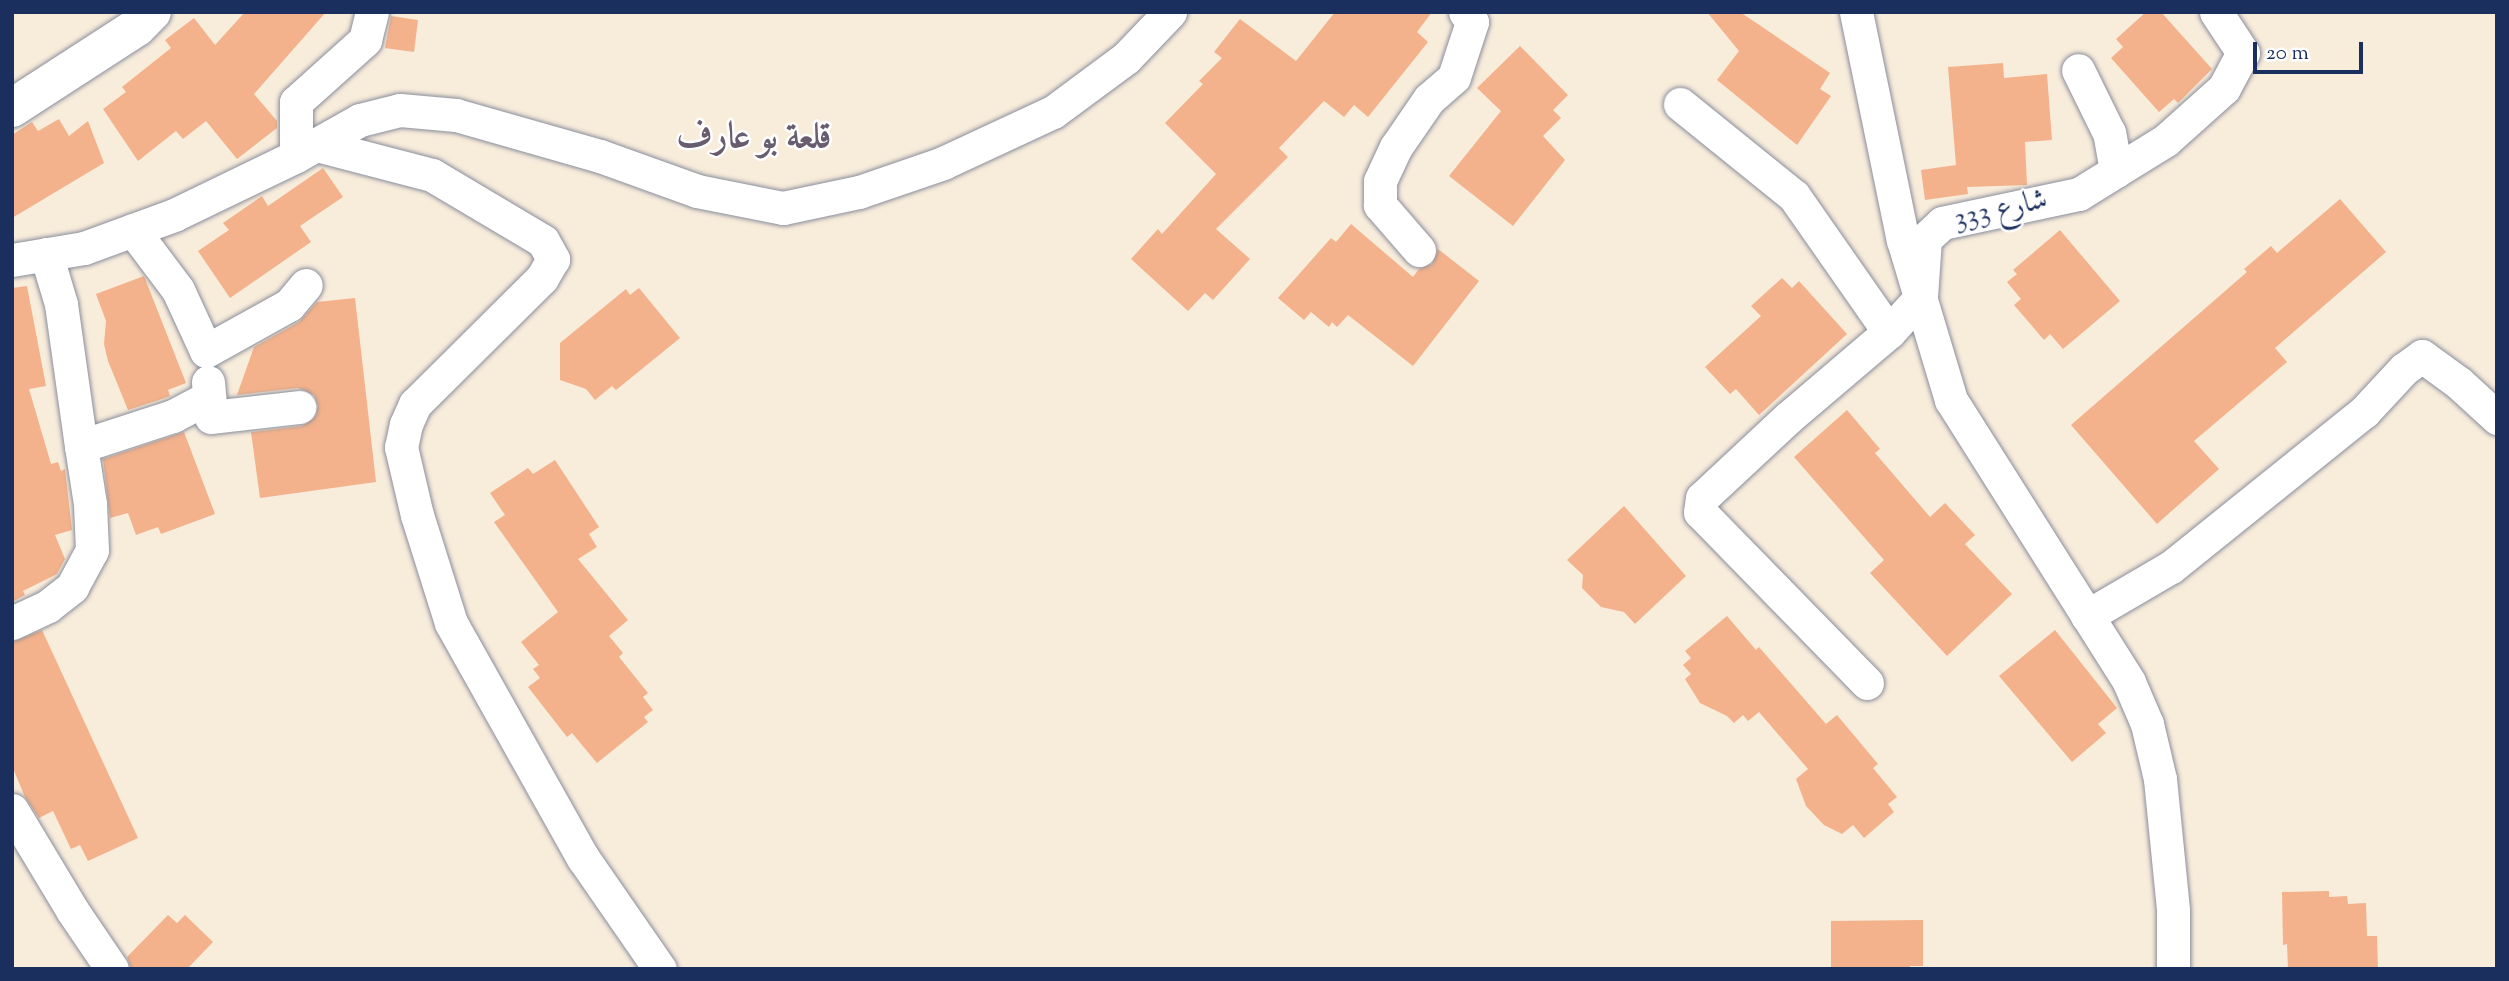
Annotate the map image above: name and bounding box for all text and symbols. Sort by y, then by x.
scale bar [2257,28,2367,72]
text: 20 m [2266,39,2309,69]
district label: قلعة بو عارف [676,116,832,160]
street label: شارع 333 [1951,183,2051,239]

